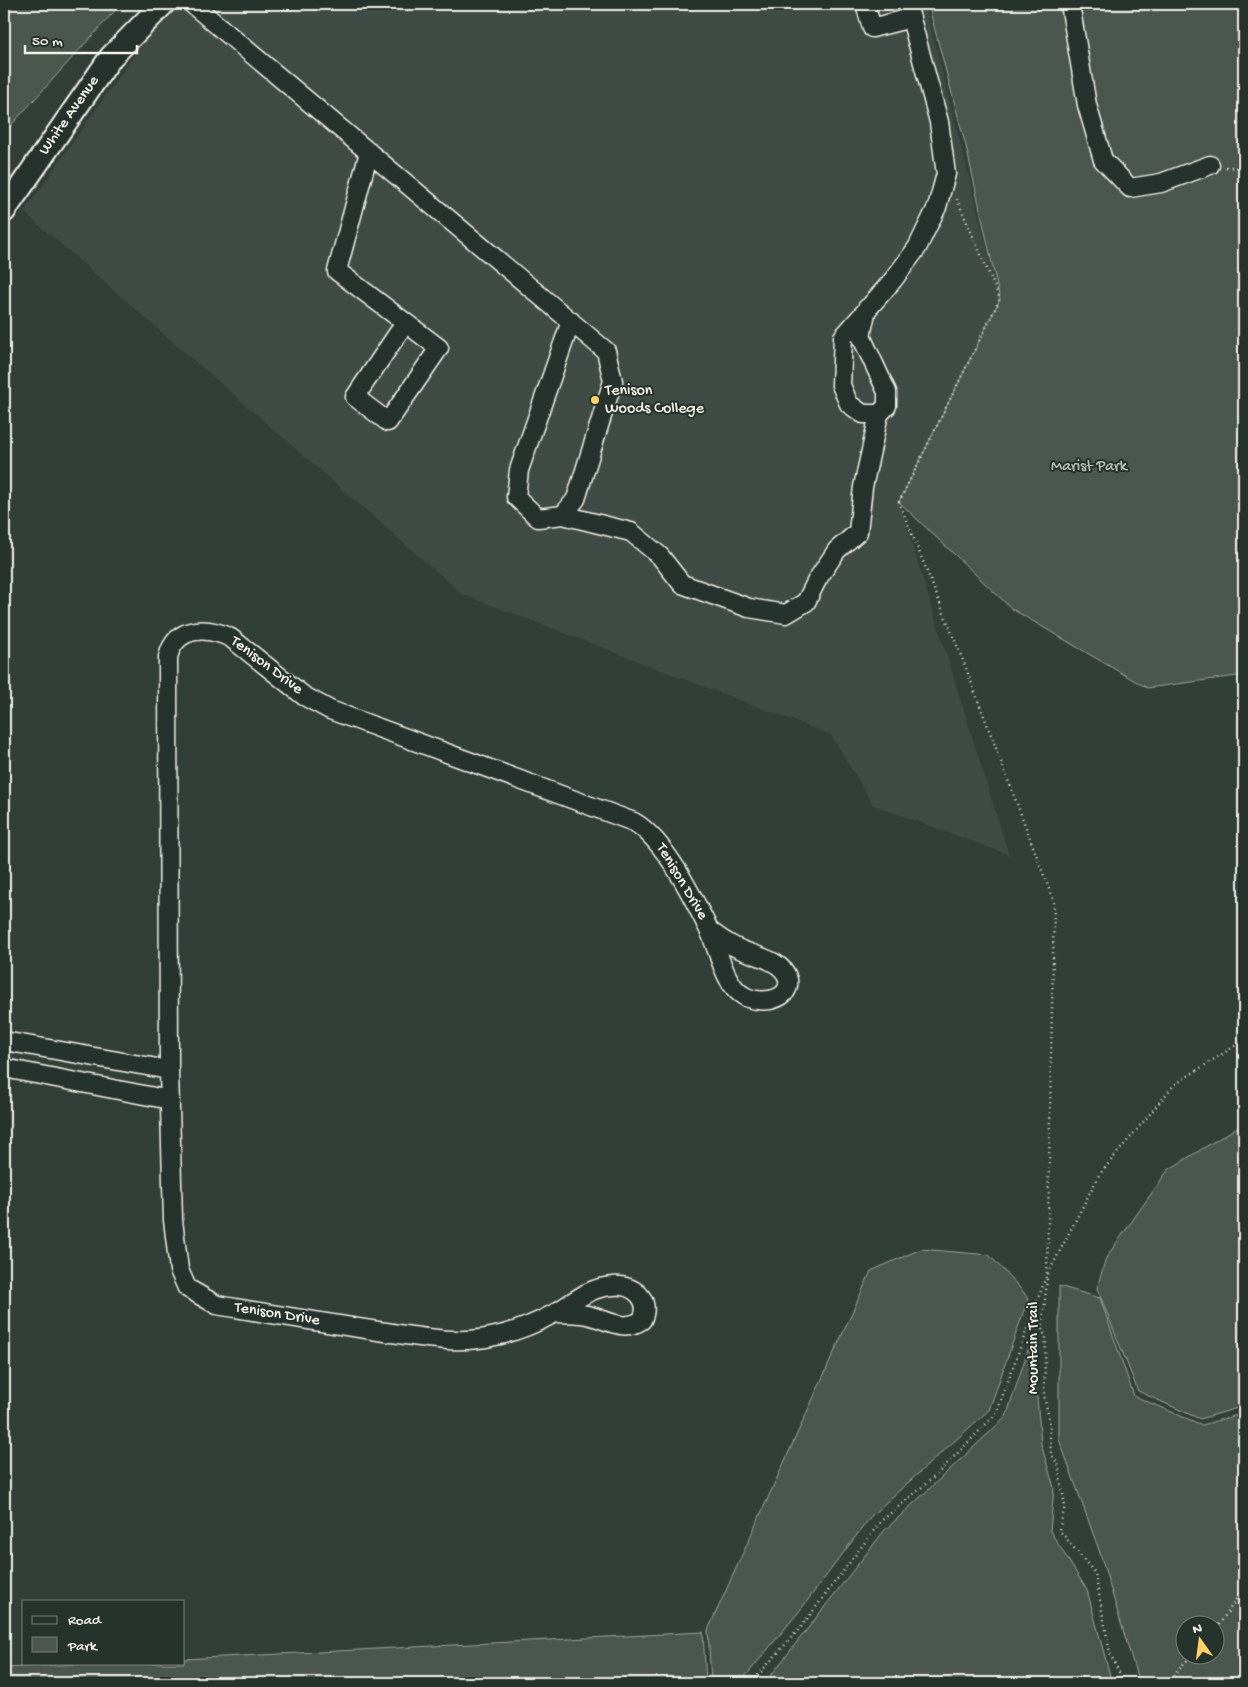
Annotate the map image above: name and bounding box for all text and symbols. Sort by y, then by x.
scale bar [25,22,138,54]
text: 50 m [32,33,63,51]
street label: White Avenue [36,72,105,159]
place label: Tenison Woods College [604,382,705,419]
marker: Tenison Woods College [589,394,601,406]
park label: Marist Park [1051,458,1129,477]
street label: Tenison Drive [225,632,307,700]
street label: Tenison Drive [650,839,712,924]
street label: Tenison Drive [232,1299,322,1331]
street label: Mountain Trail [1025,1302,1044,1394]
legend [22,1600,185,1664]
text: Road [68,1612,102,1630]
north arrow [1176,1614,1226,1664]
text: N [1191,1620,1204,1639]
text: Park [67,1638,98,1656]

